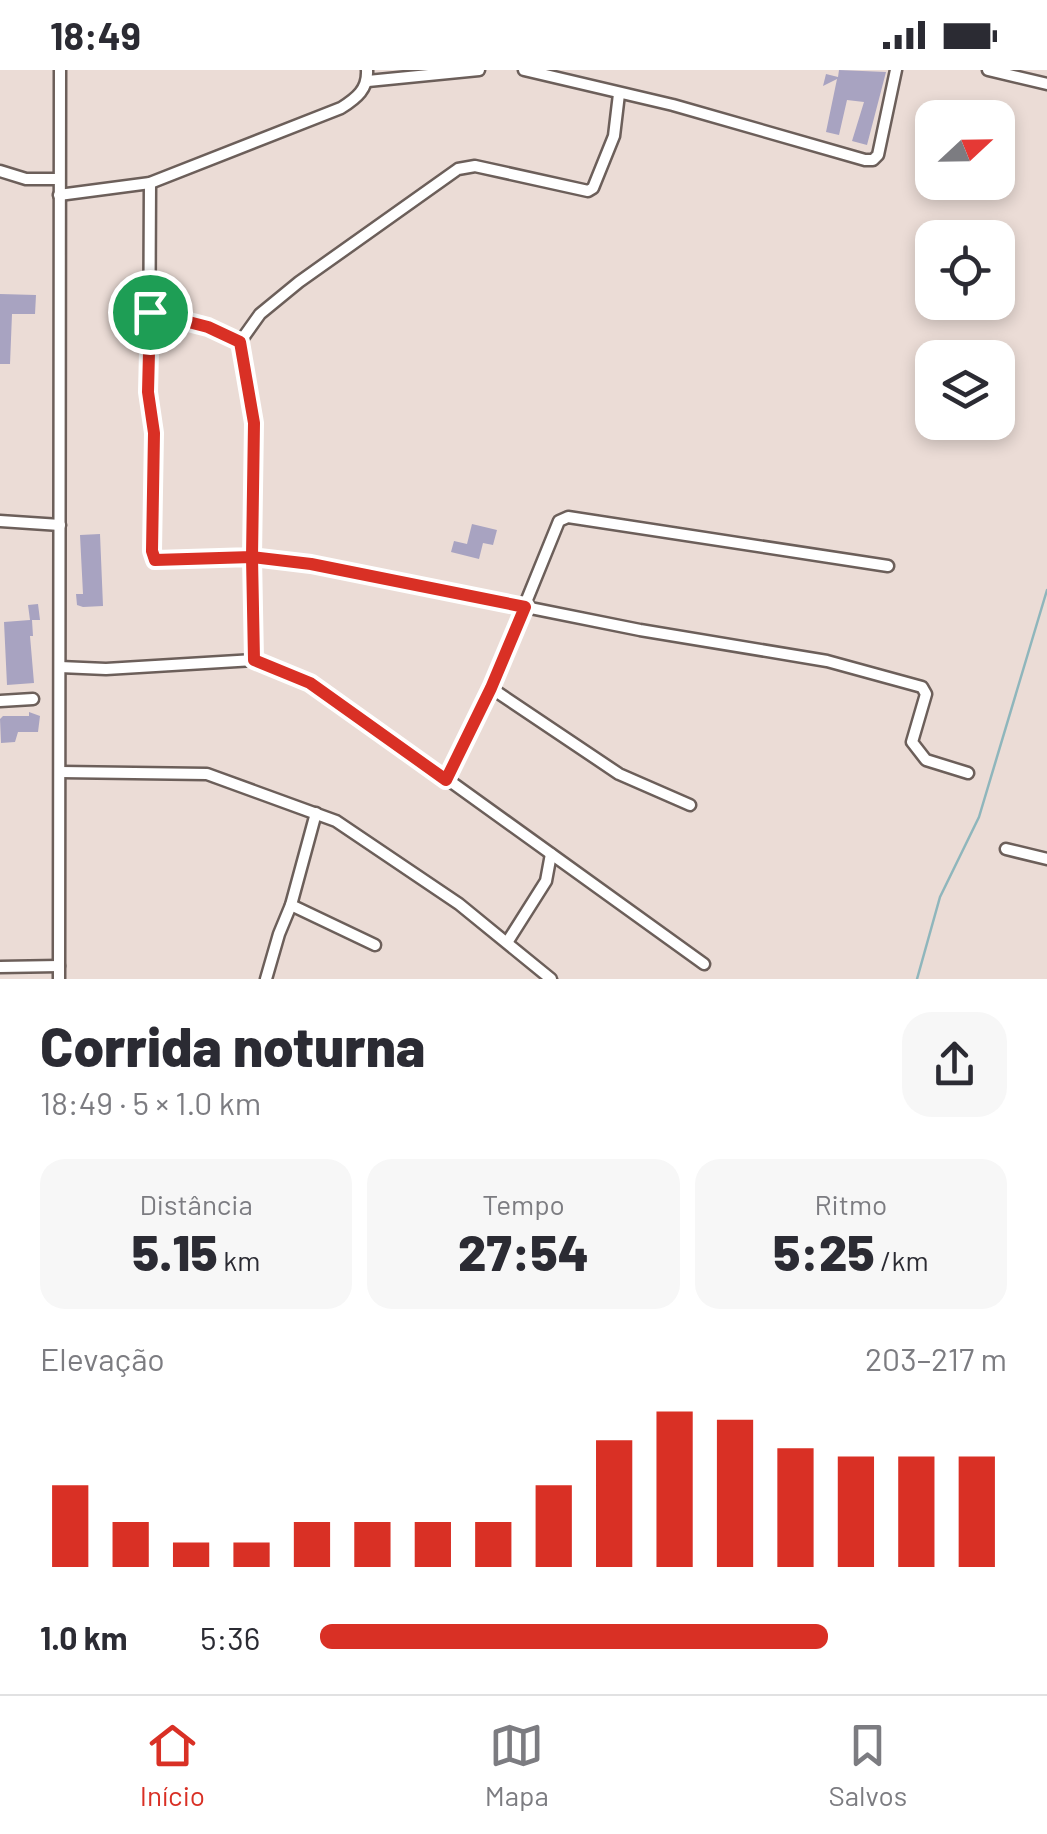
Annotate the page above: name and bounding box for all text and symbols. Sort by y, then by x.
text: 18:49 [50,12,141,58]
north arrow [915,100,1015,200]
map controls [915,100,1015,440]
button: locate [915,220,1015,320]
pin [108,270,193,355]
icon: arrive [123,285,178,340]
button: layers [915,340,1015,440]
text: Corrida noturna [40,1012,425,1078]
button: share [902,1012,1007,1117]
text: 18:49 · 5 × 1.0 km [40,1083,261,1121]
text: Distância [140,1187,253,1221]
text: Tempo [482,1187,565,1221]
text: Ritmo [814,1187,887,1221]
text: 5.15 [132,1221,218,1281]
text: 27:54 [458,1221,589,1281]
text: 5:25 [773,1221,875,1281]
text: km [218,1243,260,1277]
text: /km [875,1243,929,1277]
text: Elevação [40,1339,165,1377]
text: 203–217 m [865,1339,1007,1377]
text: 1.0 km [40,1618,128,1656]
text: 5:36 [200,1618,260,1656]
tab: Início [140,1718,205,1812]
tab: Mapa [485,1718,549,1812]
tab: Salvos [829,1718,907,1812]

